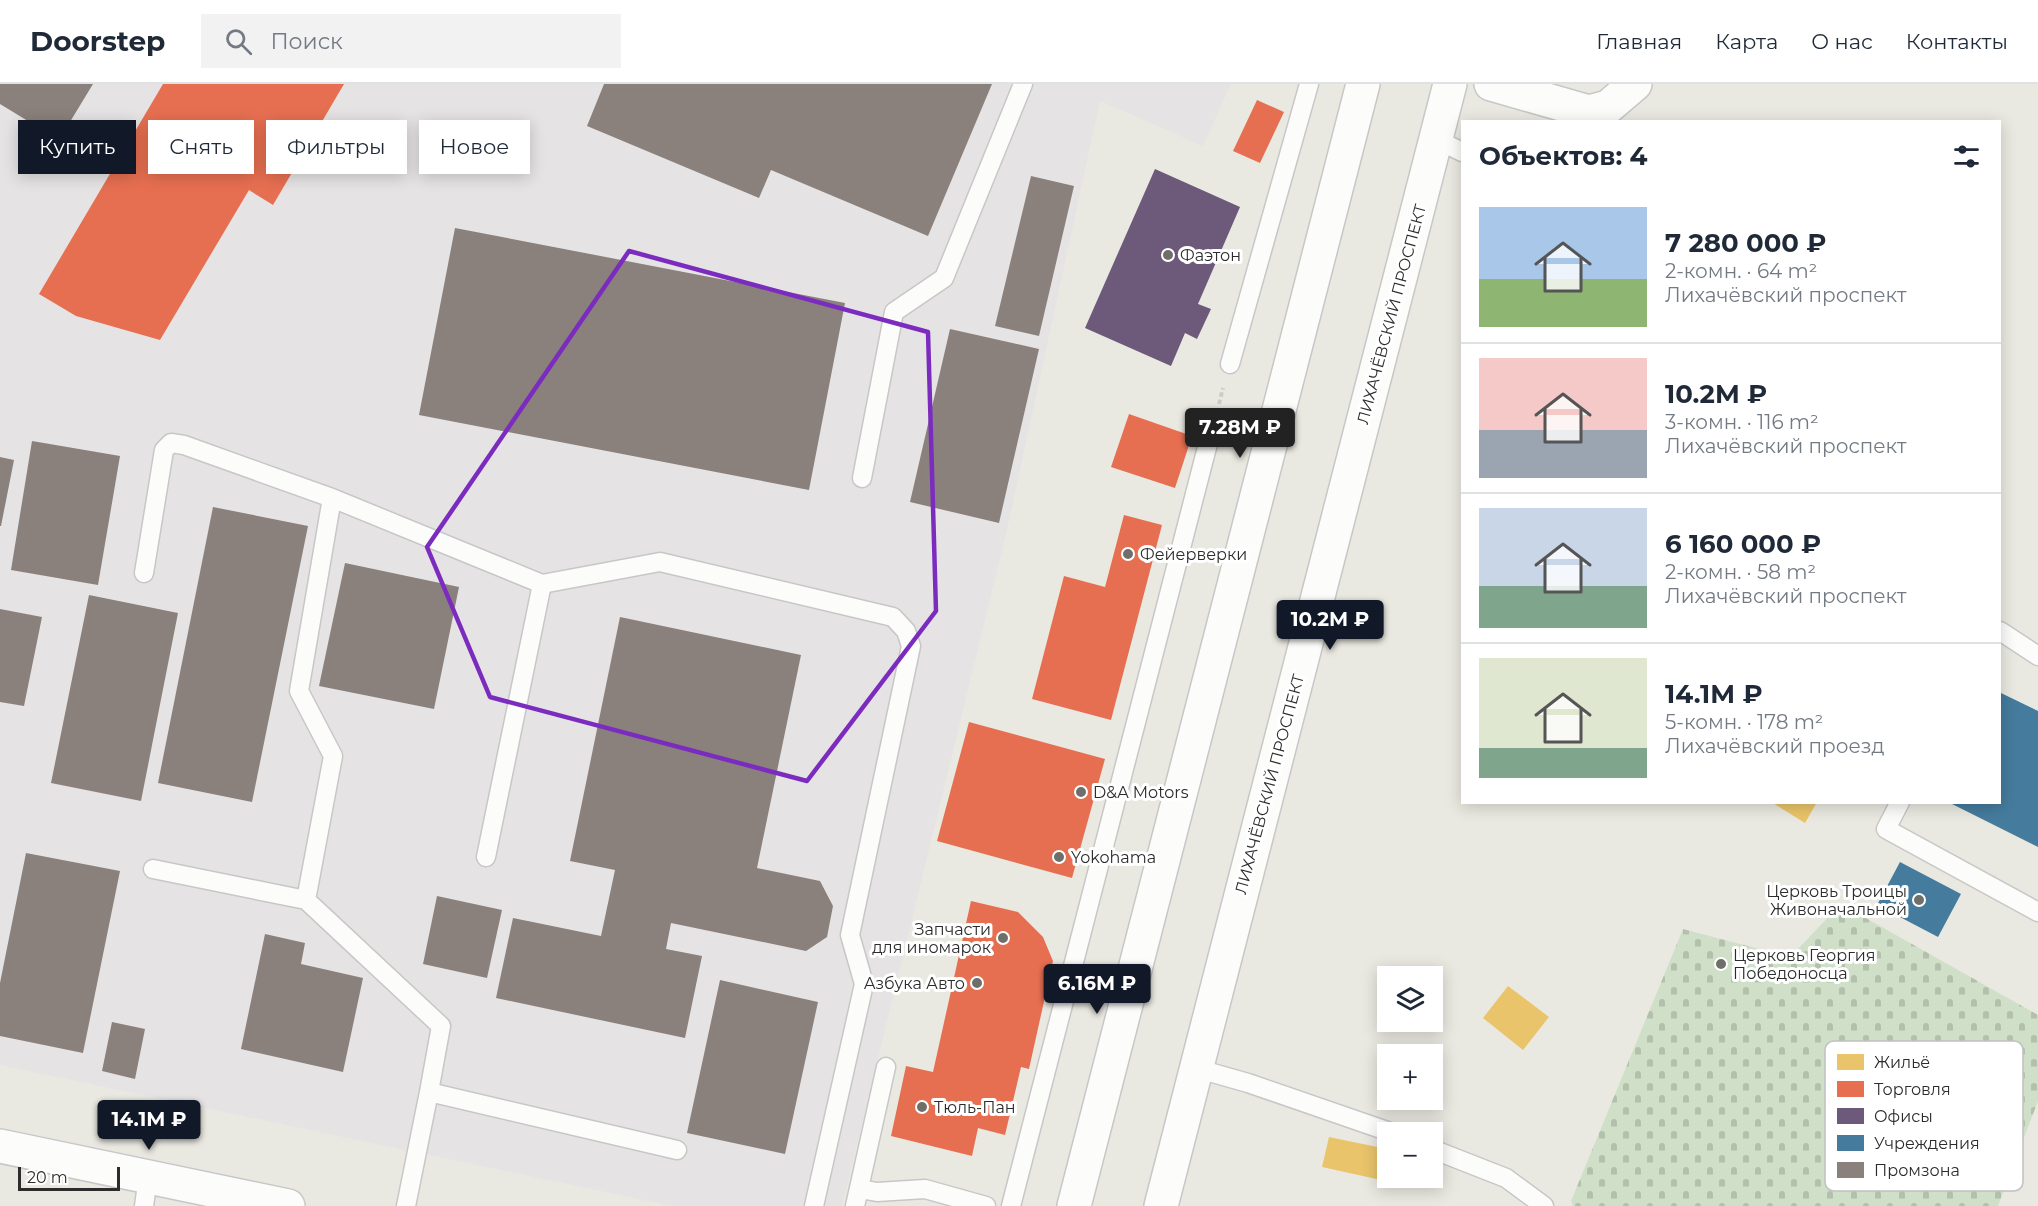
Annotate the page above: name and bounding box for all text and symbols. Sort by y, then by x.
search box [201,14,621,68]
text: Doorstep [30,24,165,58]
icon: search [222,25,255,58]
text: Поиск [270,28,343,55]
text: Главная [1596,29,1682,54]
text: Карта [1715,29,1778,54]
text: О нас [1811,29,1873,54]
text: Контакты [1906,29,2008,54]
chip: Купить [18,120,136,174]
chip: Снять [148,120,254,174]
chip: Фильтры [266,120,407,174]
chip: Новое [419,120,530,174]
text: Объектов: 4 [1479,140,1648,172]
icon: filters [1950,140,1983,173]
street label: ЛИХАЧЁВСКИЙ ПРОСПЕКТ [1352,201,1430,426]
text: 7 280 000 ₽ [1665,227,1827,259]
icon: home [1527,231,1599,303]
place label: Фаэтон [1180,246,1241,265]
marker: Фаэтон [1161,248,1175,262]
text: 2-комн. · 64 m² [1665,259,1817,283]
text: Лихачёвский проспект [1665,283,1906,307]
text: 10.2M ₽ [1665,378,1767,410]
icon: home [1527,382,1599,454]
pin: 7.28M ₽ [1185,408,1295,459]
text: 3-комн. · 116 m² [1665,410,1819,434]
text: 7.28M ₽ [1199,415,1281,439]
text: Лихачёвский проспект [1665,434,1906,458]
text: 6 160 000 ₽ [1665,528,1821,560]
icon: home [1527,532,1599,604]
place label: Фейерверки [1140,545,1247,564]
marker: Фейерверки [1121,547,1135,561]
text: 2-комн. · 58 m² [1665,560,1816,584]
text: Лихачёвский проспект [1665,584,1906,608]
pin: 10.2M ₽ [1275,600,1385,651]
text: 10.2M ₽ [1291,607,1369,631]
street label: ЛИХАЧЁВСКИЙ ПРОСПЕКТ [1230,671,1308,896]
text: 14.1M ₽ [1665,678,1763,710]
icon: home [1527,682,1599,754]
text: 5-комн. · 178 m² [1665,710,1823,734]
text: Лихачёвский проезд [1665,734,1885,758]
place label: D&A Motors [1093,783,1189,802]
marker: D&A Motors [1074,785,1088,799]
place label: Yokohama [1071,848,1156,867]
marker: Yokohama [1052,850,1066,864]
place label: Церковь Троицы Живоначальной [1766,882,1907,919]
marker: Церковь Троицы Живоначальной [1912,893,1926,907]
place label: Запчасти для иномарок [872,920,992,957]
marker: Запчасти для иномарок [996,931,1010,945]
place label: Церковь Георгия Победоносца [1733,946,1876,983]
marker: Церковь Георгия Победоносца [1714,957,1728,971]
pin: 6.16M ₽ [1042,964,1152,1015]
map controls [1377,966,1443,1188]
button: layers [1377,966,1443,1032]
text: 6.16M ₽ [1058,971,1136,995]
place label: Азбука Авто [864,974,965,993]
marker: Азбука Авто [970,976,984,990]
legend [1825,1041,2023,1191]
button: + [1377,1044,1443,1110]
text: Жильё [1874,1053,1930,1072]
text: Торговля [1874,1080,1951,1099]
place label: Тюль-Пан [934,1098,1016,1117]
pin: 14.1M ₽ [94,1100,204,1151]
marker: Тюль-Пан [915,1100,929,1114]
text: 14.1M ₽ [111,1107,187,1131]
text: Офисы [1874,1107,1933,1126]
button: − [1377,1122,1443,1188]
text: Учреждения [1874,1134,1980,1153]
text: Промзона [1874,1161,1960,1180]
scale bar [18,1164,120,1192]
text: 20 m [27,1168,68,1187]

